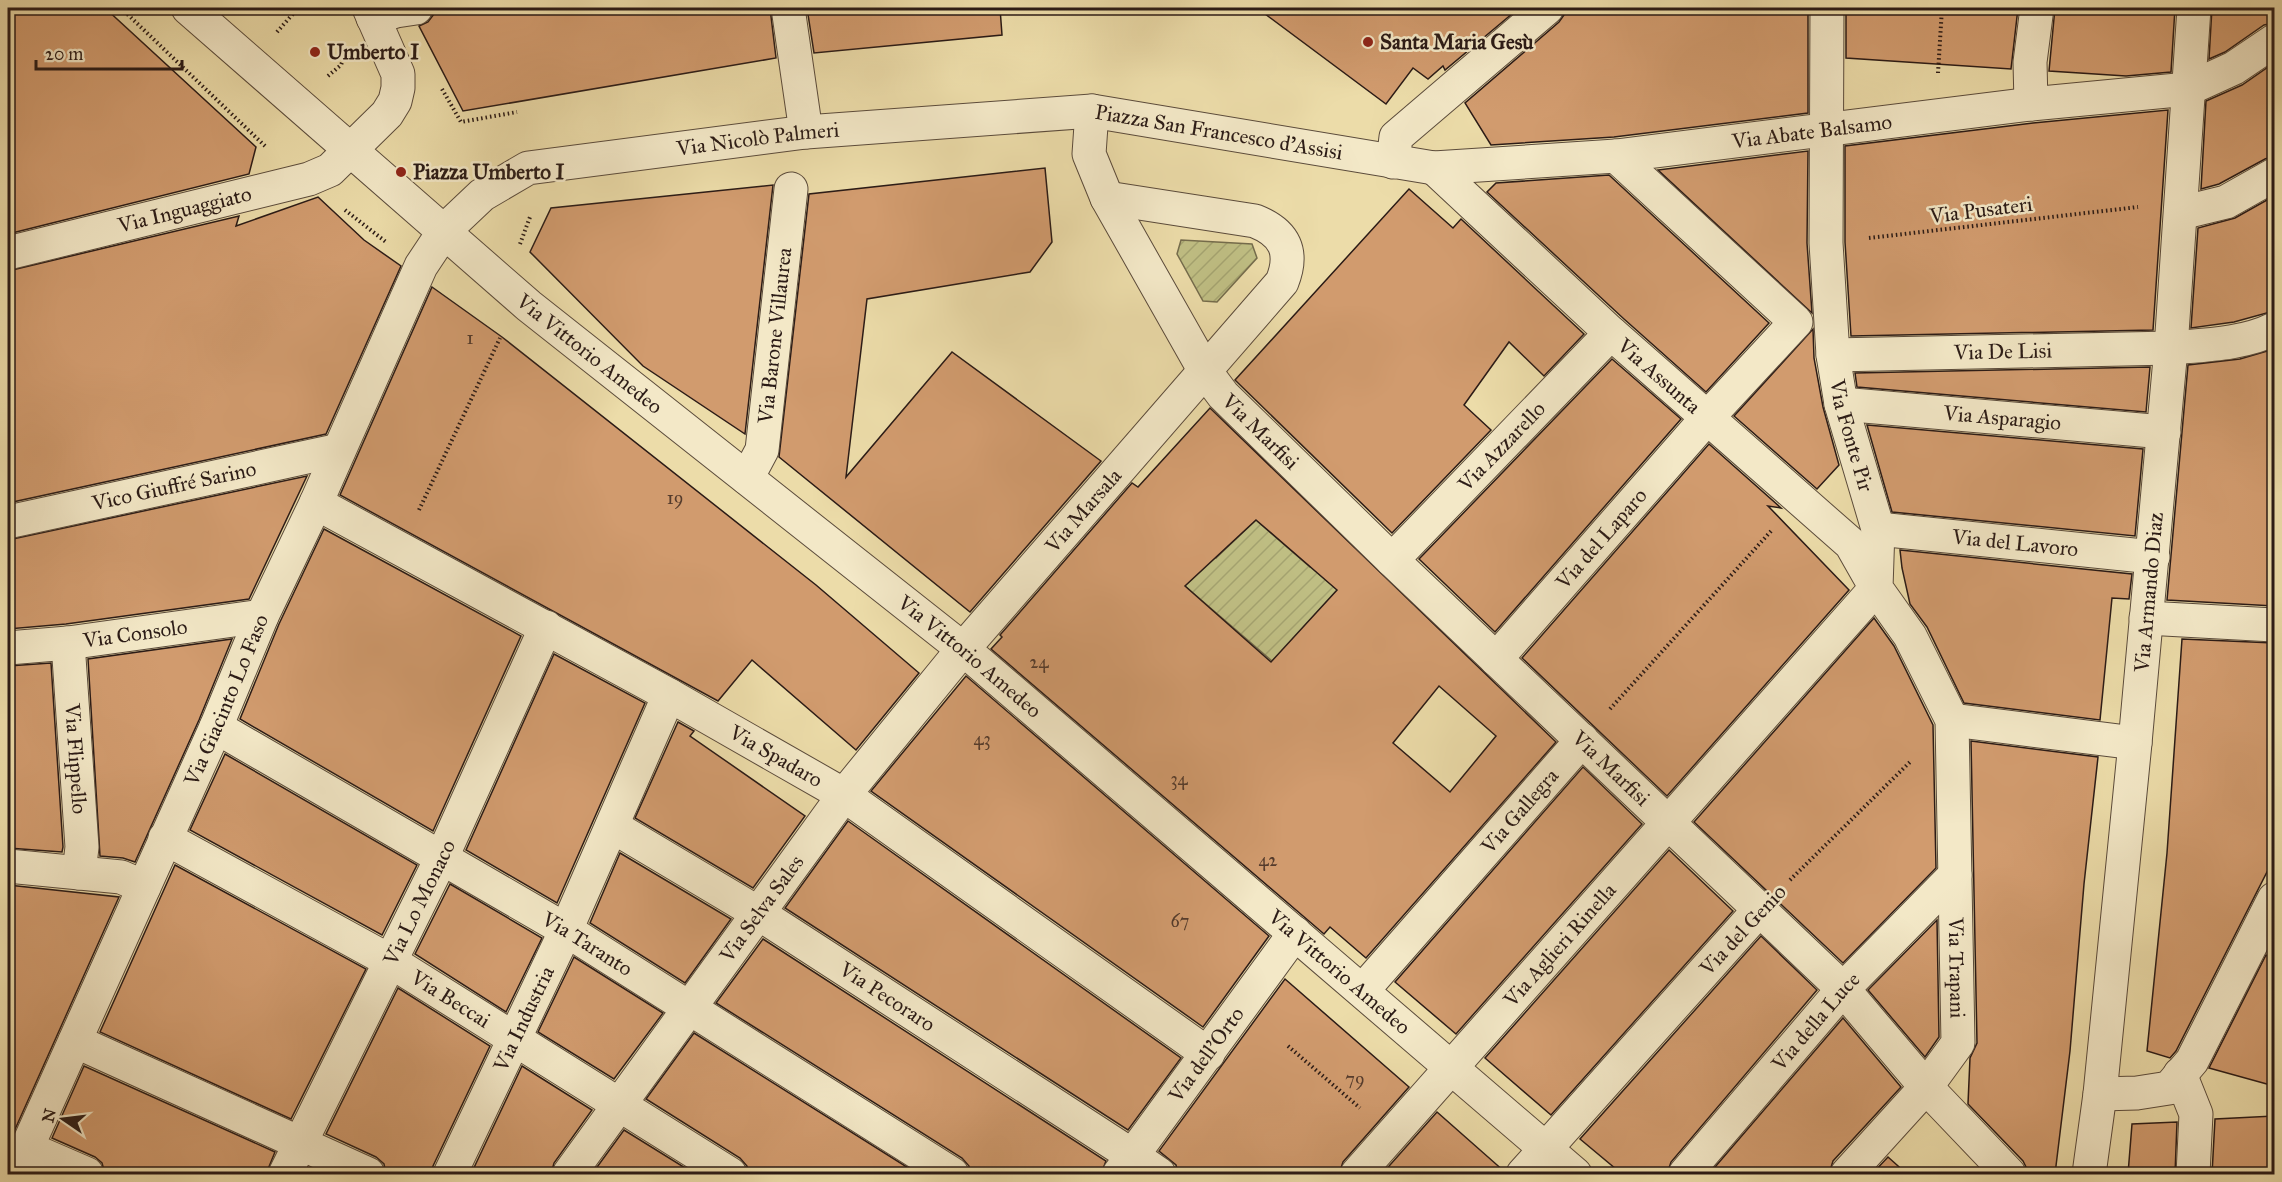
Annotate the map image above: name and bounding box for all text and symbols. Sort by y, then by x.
place label: Santa Maria Gesù [1380,29,1534,55]
scale bar [36,33,182,71]
marker: Santa Maria Gesù [1361,35,1375,49]
place label: Umberto I [327,39,419,65]
text: 20 m [45,43,83,65]
marker: Umberto I [308,45,322,59]
street label: Piazza San Francesco d'Assisi [1093,99,1345,166]
street label: Via Abate Balsamo [1729,109,1894,154]
street label: Via Nicolò Palmeri [674,117,840,162]
place label: Piazza Umberto I [413,159,565,185]
marker: Piazza Umberto I [394,165,408,179]
street label: Via Inguaggiato [114,181,254,239]
street label: Via Pusateri [1927,191,2034,229]
street label: Via Barone Villaurea [752,246,797,426]
street label: Via Vittorio Amedeo [510,287,668,420]
house number: 1 [466,327,474,349]
street label: Via Assunta [1611,332,1706,419]
street label: Via De Lisi [1953,337,2053,366]
street label: Via Fonte Pir [1824,377,1879,495]
street label: Via Marfisi [1216,388,1305,475]
street label: Via Azzarello [1452,396,1551,497]
street label: Via Asparagio [1942,400,2063,436]
street label: Vico Giuffré Sarino [89,455,259,517]
street label: Via Marsala [1039,463,1127,559]
street label: Via del Laparo [1550,483,1653,595]
house number: 19 [667,487,683,509]
street label: Via Armando Diaz [2128,511,2169,674]
street label: Via del Lavoro [1950,524,2080,562]
street label: Via Vittorio Amedeo [892,589,1047,724]
street label: Via Giacinto Lo Faso [178,610,274,791]
street label: Via Consolo [80,614,189,654]
house number: 24 [1030,651,1049,673]
street label: Via Flippello [59,702,93,815]
street label: Via Spadaro [724,719,827,793]
street label: Via Marfisi [1566,725,1656,812]
house number: 43 [973,728,991,750]
street label: Via Gallegra [1475,763,1564,860]
house number: 34 [1170,768,1189,790]
street label: Via Lo Monaco [377,835,461,970]
house number: 42 [1259,849,1278,871]
street label: Via Selva Sales [713,850,809,968]
street label: Via Aglieri Rinella [1497,877,1622,1013]
street label: Via del Genio [1694,879,1792,982]
street label: Via Vittorio Amedeo [1262,903,1416,1040]
street label: Via Taranto [536,905,638,982]
house number: 67 [1171,910,1189,932]
street label: Via Trapani [1943,916,1971,1019]
street label: Via Pecoraro [834,956,940,1037]
street label: Via Industria [487,962,560,1076]
street label: Via Beccai [405,964,495,1034]
street label: Via della Luce [1765,966,1866,1077]
street label: Via dell'Orto [1162,1001,1250,1108]
house number: 79 [1345,1068,1365,1090]
north arrow [33,1089,93,1149]
text: N [38,1106,60,1124]

